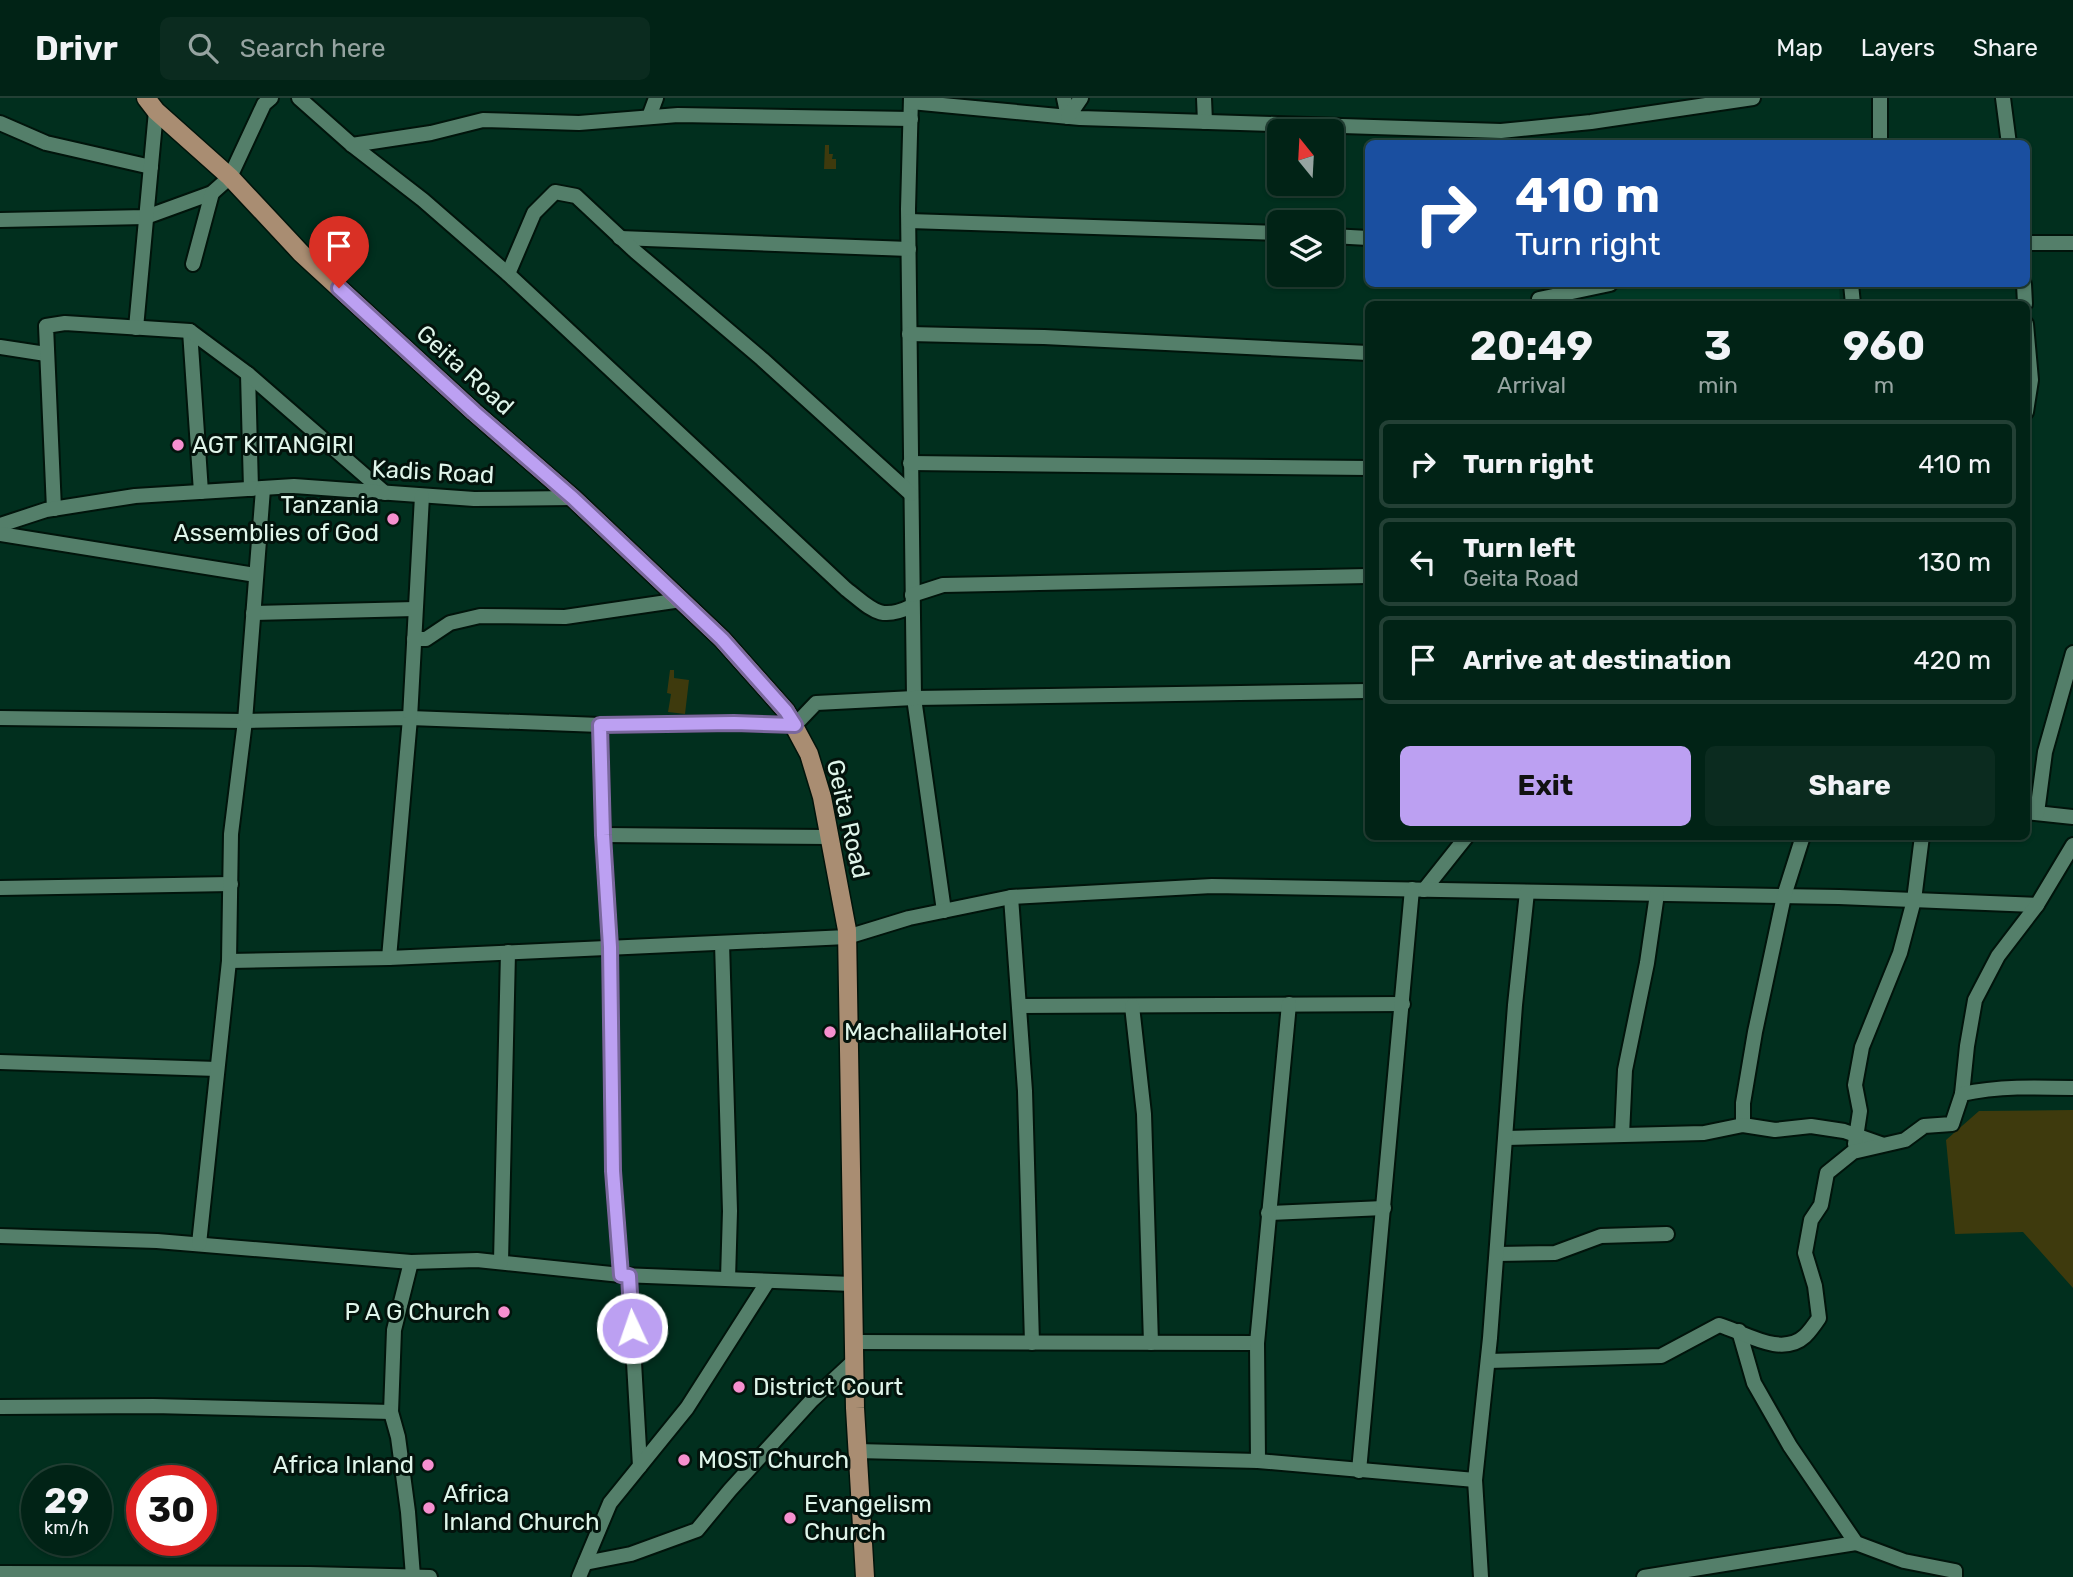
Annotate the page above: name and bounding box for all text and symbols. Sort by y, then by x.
search box [160,17,650,80]
text: Drivr [35,29,118,68]
icon: search [184,29,222,67]
text: Search here [240,33,386,64]
text: Map [1776,34,1823,62]
text: Layers [1861,34,1935,62]
text: Share [1973,34,2038,62]
north arrow [1267,119,1344,196]
map controls [1267,119,1344,287]
text: 410 m [1515,166,1660,224]
icon: right [1400,168,1491,259]
button: layers [1267,210,1344,287]
pin [309,216,369,288]
text: Turn right [1515,225,1660,263]
icon: arrive [320,227,358,265]
street label: Geita Road [411,319,519,421]
text: 20:49 [1470,321,1593,371]
text: 3 [1704,321,1732,371]
text: 960 [1843,321,1925,371]
text: Arrival [1497,371,1566,399]
text: min [1698,371,1738,399]
text: m [1874,371,1894,399]
place label: AGT KITANGIRI [192,431,354,459]
marker: AGT KITANGIRI [170,437,186,453]
icon: right [1404,445,1442,483]
text: Turn right [1463,449,1593,480]
text: 410 m [1918,449,1991,480]
street label: Kadis Road [371,455,495,489]
place label: Tanzania Assemblies of God [174,491,379,547]
marker: Tanzania Assemblies of God [385,511,401,527]
text: Turn left [1463,533,1575,564]
icon: left [1404,543,1442,581]
text: 130 m [1918,547,1991,578]
text: Geita Road [1463,564,1579,592]
icon: arrive [1404,641,1442,679]
text: Arrive at destination [1463,645,1731,676]
text: 420 m [1914,645,1991,676]
button: Exit [1400,746,1691,826]
button: Share [1705,746,1995,826]
street label: Geita Road [821,757,875,881]
place label: MachalilaHotel [844,1018,1008,1046]
marker: MachalilaHotel [822,1024,838,1040]
position arrow [595,1291,669,1365]
place label: P A G Church [345,1298,490,1326]
marker: P A G Church [496,1304,512,1320]
place label: District Court [753,1373,903,1401]
marker: District Court [731,1379,747,1395]
place label: MOST Church [698,1446,849,1474]
place label: Africa Inland [273,1451,414,1479]
marker: MOST Church [676,1452,692,1468]
marker: Africa Inland [420,1457,436,1473]
speed limit sign: 30 [126,1465,217,1556]
text: 29 [44,1480,89,1522]
place label: Africa Inland Church [443,1480,600,1536]
place label: Evangelism Church [804,1490,932,1546]
marker: Africa Inland Church [421,1500,437,1516]
marker: Evangelism Church [782,1510,798,1526]
text: km/h [44,1517,89,1539]

